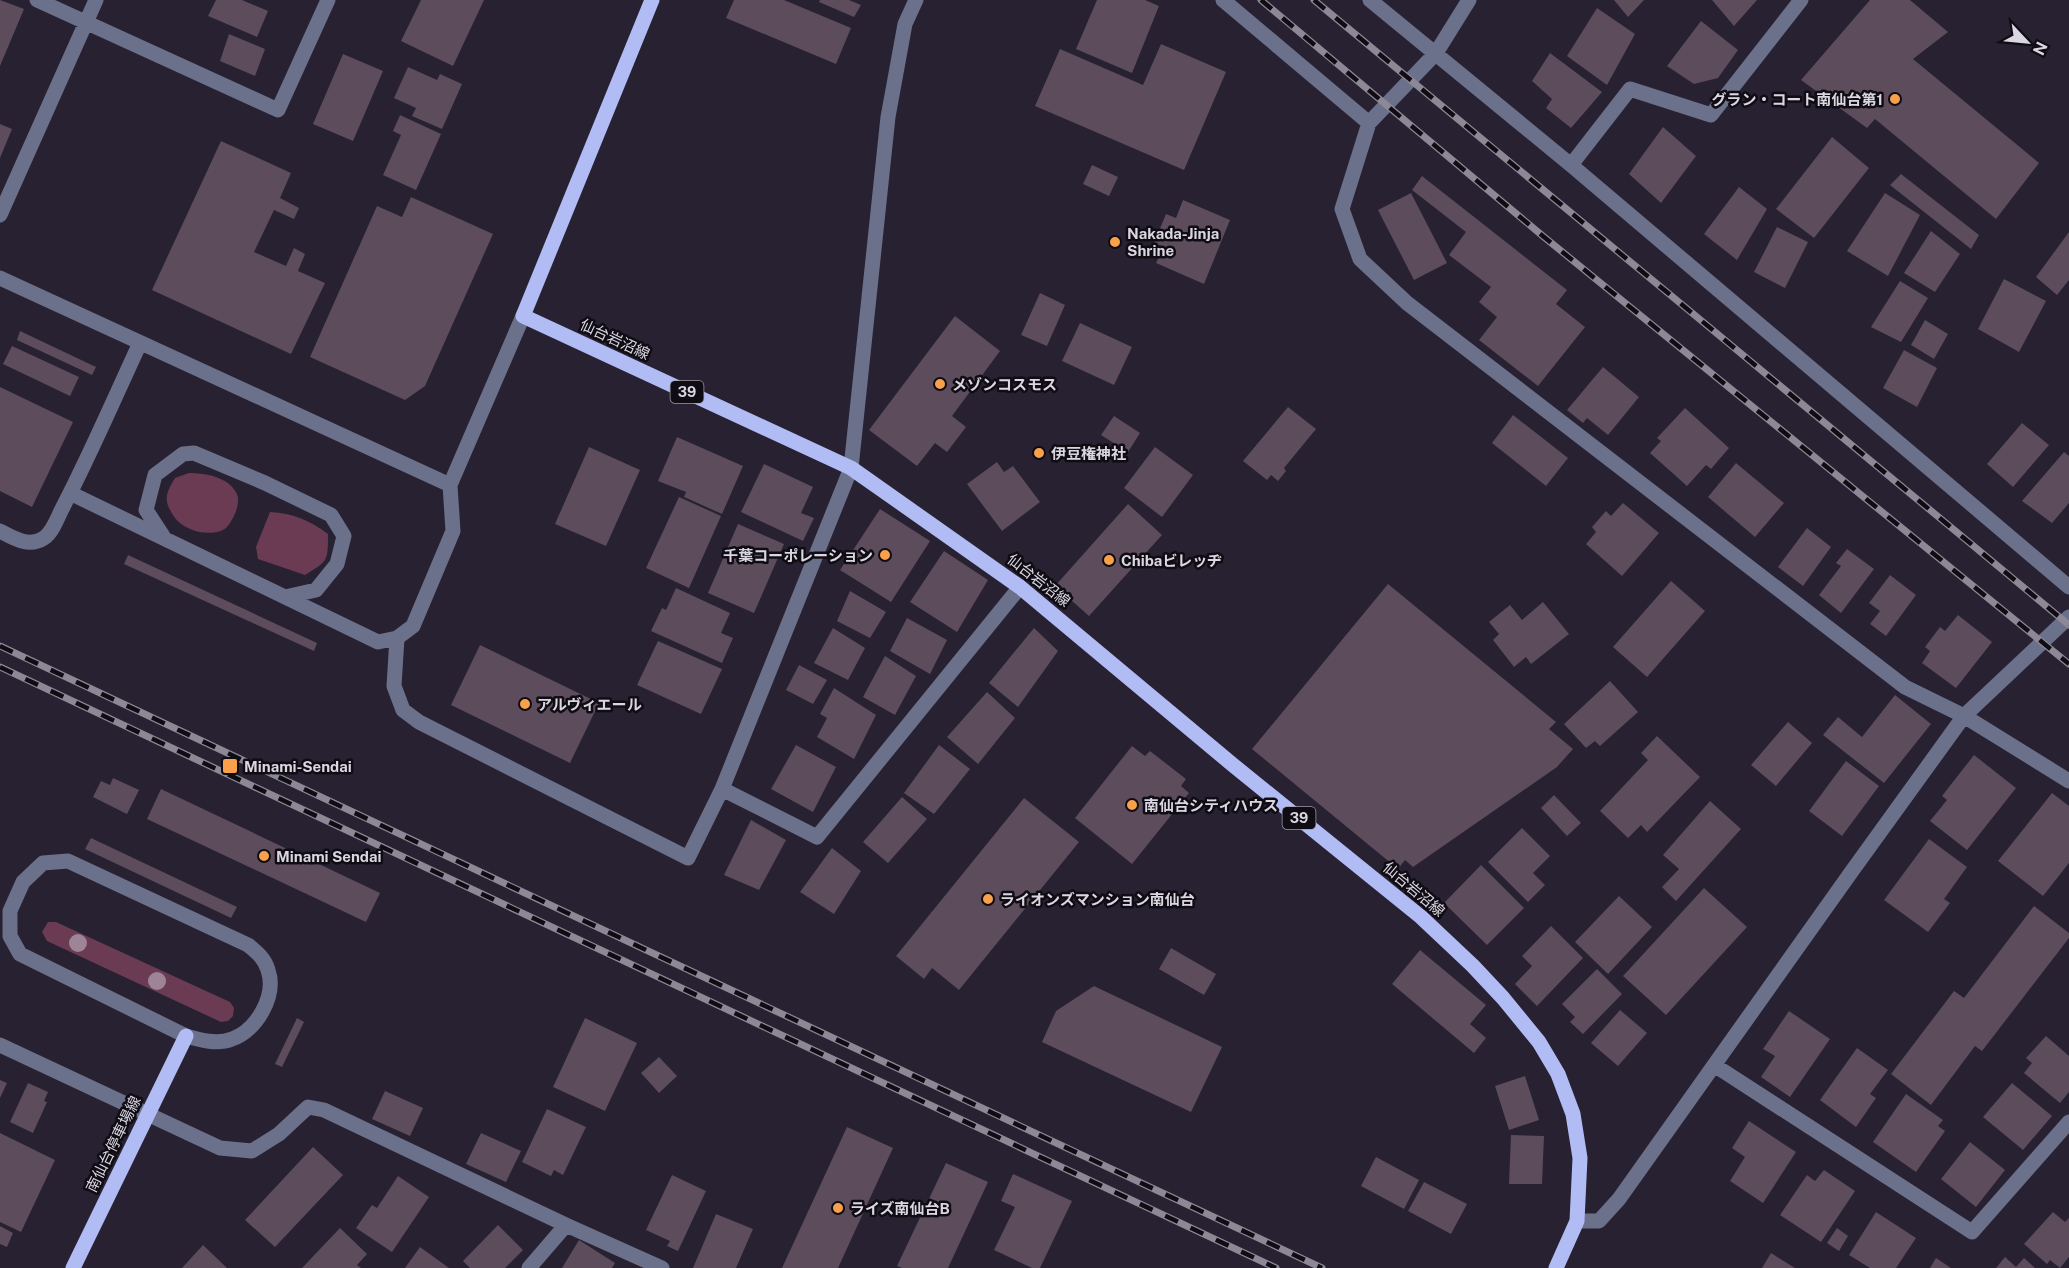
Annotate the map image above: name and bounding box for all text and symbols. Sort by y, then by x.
north arrow [1997,12,2057,72]
text: N [2029,39,2051,58]
place label: グラン・コート南仙台第1 [1712,91,1883,108]
marker: グラン・コート南仙台第1 [1888,92,1902,106]
place label: Nakada-Jinja Shrine [1127,225,1219,259]
marker: Nakada-Jinja Shrine [1108,235,1122,249]
street label: 仙台岩沼線 [577,315,653,363]
place label: メゾンコスモス [952,376,1057,393]
marker: メゾンコスモス [933,377,947,391]
road number: 39 [670,381,704,403]
place label: 伊豆権神社 [1051,445,1126,462]
marker: 伊豆権神社 [1032,446,1046,460]
place label: 千葉コーポレーション [723,547,873,564]
marker: 千葉コーポレーション [878,548,892,562]
street label: 仙台岩沼線 [1004,550,1074,610]
place label: Chibaビレッヂ [1121,552,1222,569]
marker: Chibaビレッヂ [1102,553,1116,567]
place label: アルヴィエール [537,696,642,713]
marker: アルヴィエール [518,697,532,711]
marker: Minami-Sendai [221,757,239,775]
place label: Minami-Sendai [244,758,352,775]
place label: 南仙台シティハウス [1144,797,1278,814]
marker: 南仙台シティハウス [1125,798,1139,812]
road number: 39 [1282,807,1316,829]
place label: Minami Sendai [276,848,381,865]
marker: Minami Sendai [257,849,271,863]
street label: 仙台岩沼線 [1380,858,1448,920]
place label: ライオンズマンション南仙台 [1000,891,1195,908]
marker: ライオンズマンション南仙台 [981,892,995,906]
street label: 南仙台停車場線 [82,1093,144,1195]
place label: ライズ南仙台B [850,1200,950,1217]
marker: ライズ南仙台B [831,1201,845,1215]

